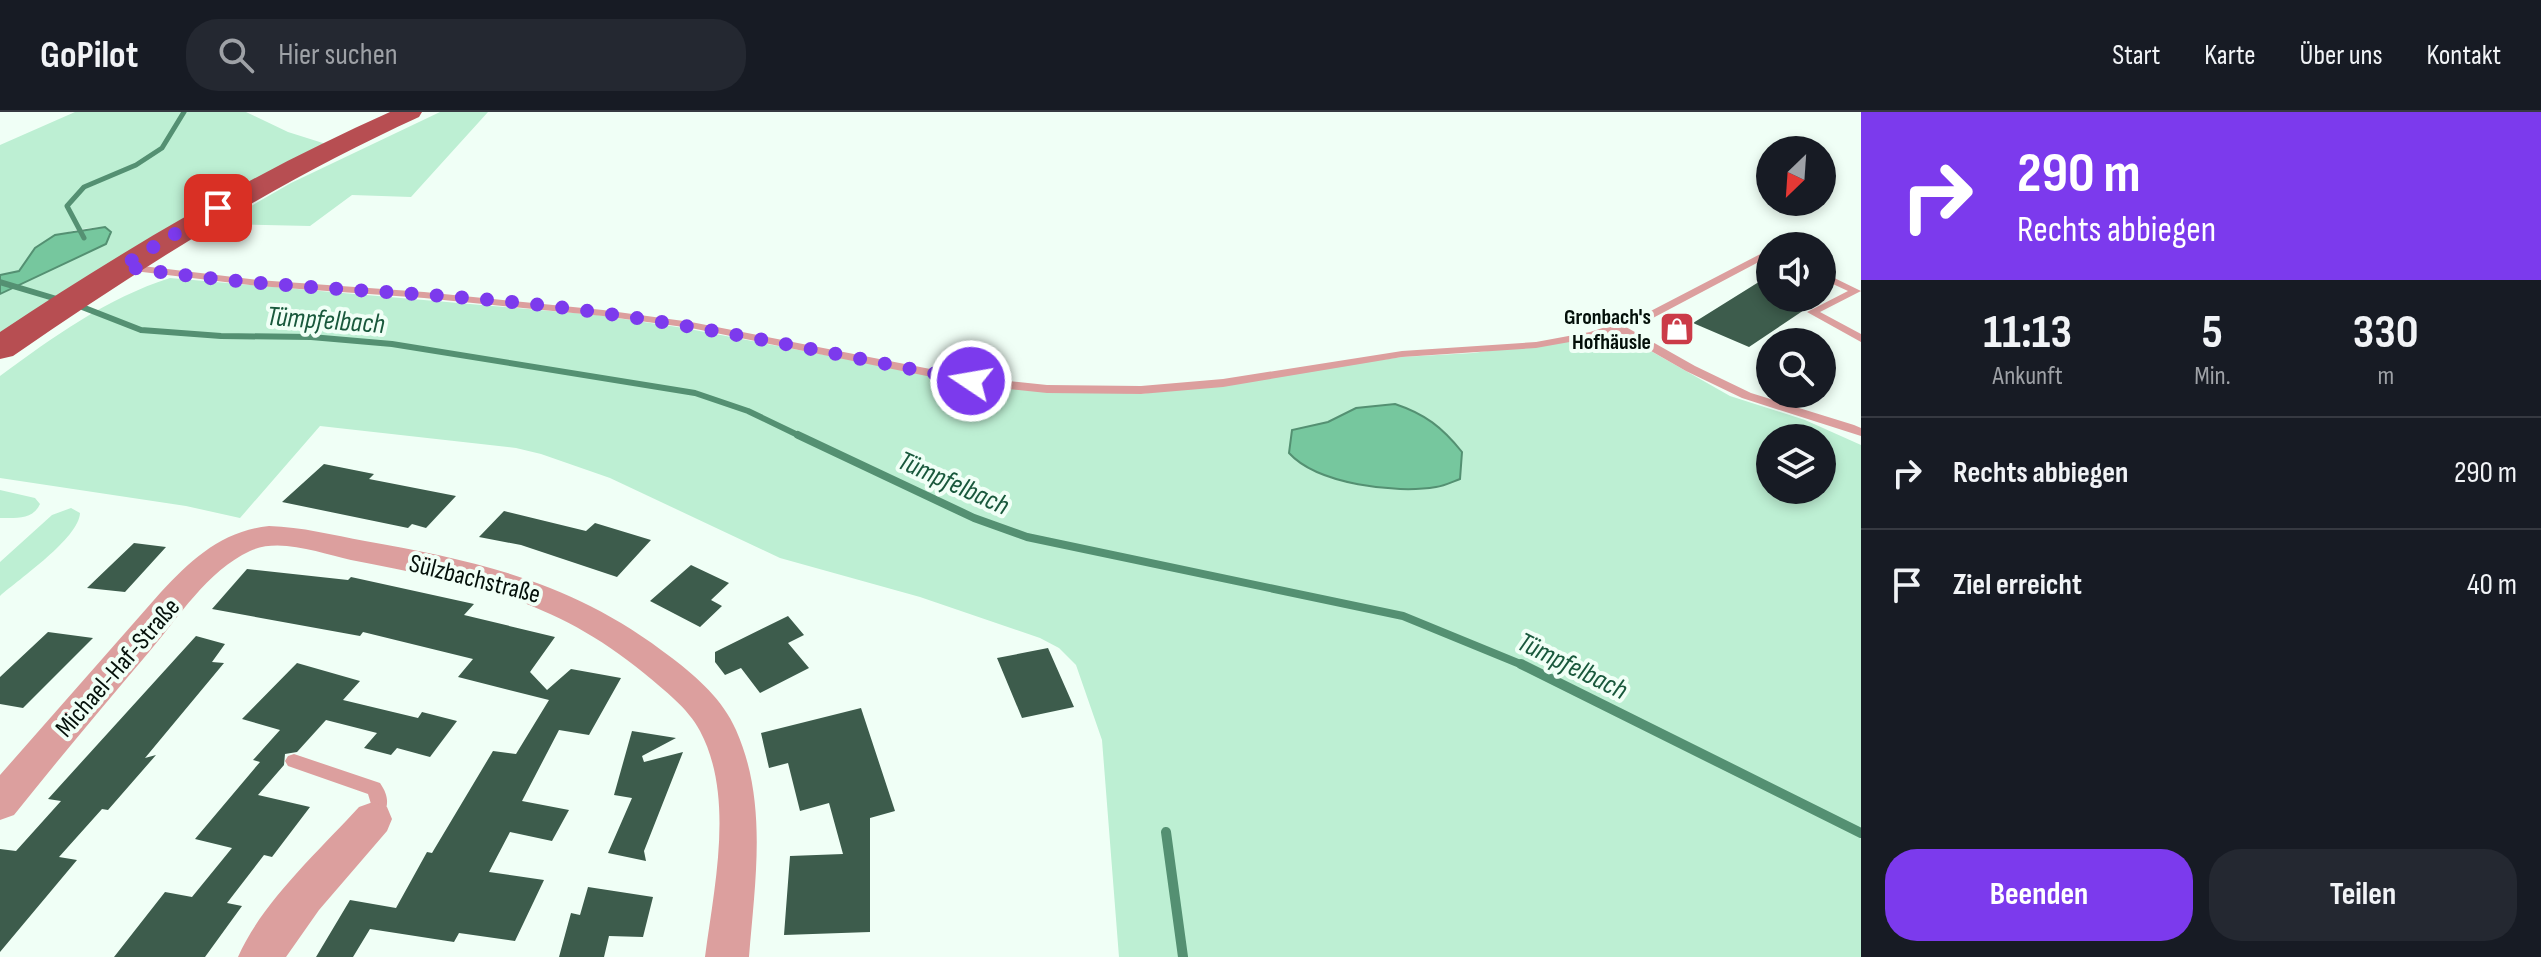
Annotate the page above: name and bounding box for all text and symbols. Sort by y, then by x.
search box [186,19,746,91]
text: GoPilot [40,33,138,78]
icon: search [214,33,258,77]
text: Hier suchen [278,37,398,73]
text: Start [2112,39,2160,72]
text: Karte [2204,39,2256,72]
text: Über uns [2300,39,2383,72]
text: Kontakt [2427,39,2501,72]
north arrow [1756,136,1836,216]
map controls [1756,136,1836,504]
text: 290 m [2017,141,2141,208]
icon: right [1885,144,1989,248]
pin [184,174,252,242]
icon: arrive [196,186,240,230]
text: Rechts abbiegen [2017,209,2216,252]
button: sound [1756,232,1836,312]
water label: Tümpfelbach [266,300,386,341]
place label: Gronbach's Hofhäusle [1564,304,1651,356]
text: 11:13 [1983,304,2072,361]
text: 5 [2202,304,2223,361]
text: 330 [2353,304,2419,361]
shop icon: Gronbach's Hofhäusle [1658,310,1696,348]
button: search [1756,328,1836,408]
position arrow [929,339,1013,423]
text: Ankunft [1993,361,2063,392]
text: Min. [2194,361,2231,392]
text: m [2377,361,2394,392]
button: layers [1756,424,1836,504]
water label: Tümpfelbach [893,444,1014,523]
icon: right [1885,451,1929,495]
text: Rechts abbiegen [1953,455,2128,491]
text: 290 m [2454,455,2517,491]
street label: Sülzbachstraße [406,548,543,611]
icon: arrive [1885,563,1929,607]
text: Ziel erreicht [1953,567,2082,603]
text: 40 m [2467,567,2517,603]
street label: Michael-Haf-Straße [49,592,187,744]
water label: Tümpfelbach [1512,626,1633,707]
button: Beenden [1885,849,2193,941]
button: Teilen [2209,849,2517,941]

